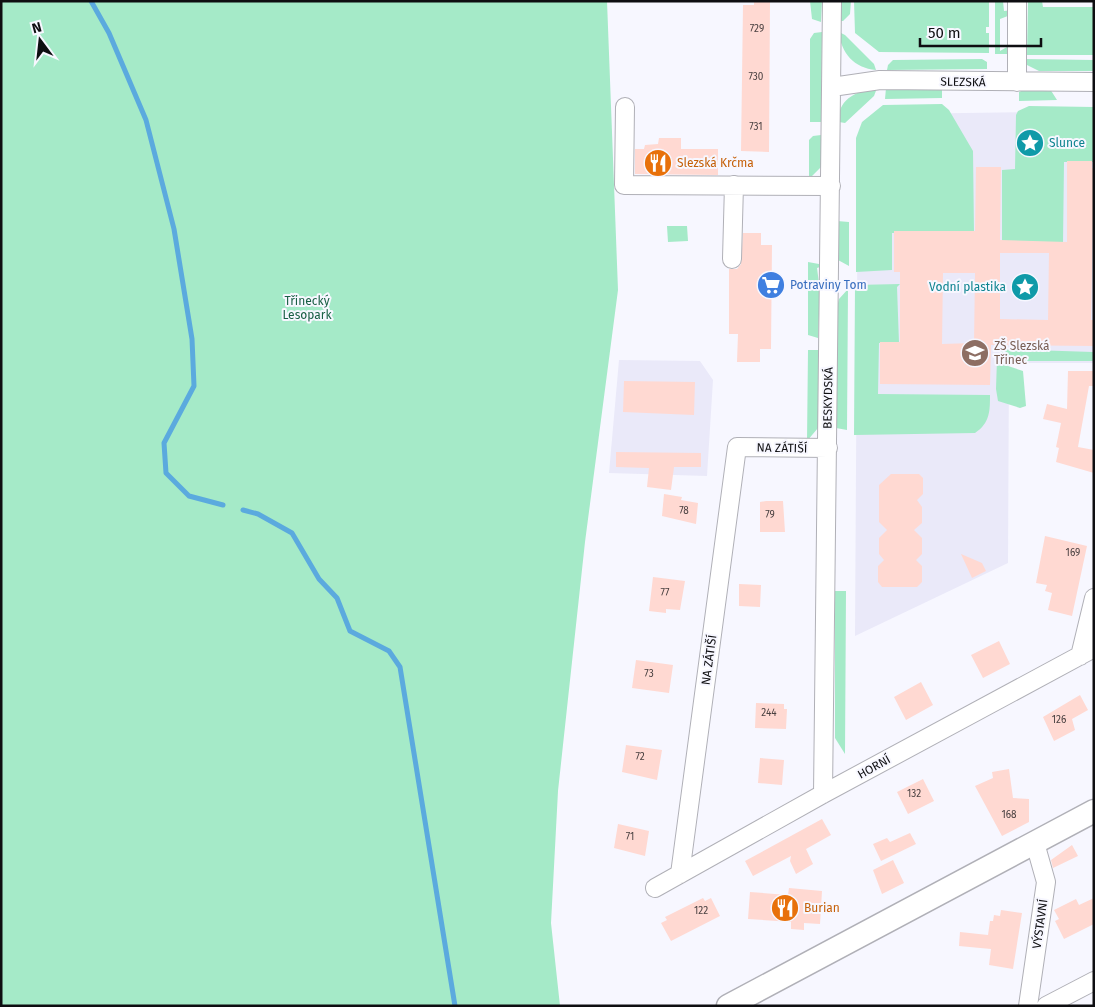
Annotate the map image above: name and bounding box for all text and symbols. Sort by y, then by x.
north arrow [15,15,65,65]
scale bar [920,15,1041,47]
text: N [30,19,43,37]
house number: 729 [750,23,764,35]
text: 50 m [928,24,961,42]
house number: 730 [749,71,764,83]
street label: SLEZSKÁ [940,74,986,89]
house number: 731 [749,121,763,133]
place icon: Slunce [1015,128,1045,158]
place label: Slunce [1049,136,1085,150]
restaurant icon: Slezská Krčma [643,148,673,178]
place label: Slezská Krčma [677,156,754,170]
supermarket icon: Potraviny Tom [756,270,786,300]
place icon: Vodní plastika [1010,272,1040,302]
place label: Potraviny Tom [790,278,867,292]
place label: Vodní plastika [929,280,1006,294]
park label: Třinecký Lesopark [282,294,332,322]
school or university icon: ZŠ Slezská Třinec [960,338,990,368]
place label: ZŠ Slezská Třinec [994,338,1050,367]
street label: BESKYDSKÁ [819,367,836,429]
street label: NA ZÁTIŠÍ [757,440,808,455]
house number: 78 [679,505,689,517]
house number: 79 [765,509,775,521]
house number: 169 [1066,547,1080,559]
house number: 77 [661,587,670,599]
street label: NA ZÁTIŠÍ [698,633,720,686]
house number: 73 [644,668,654,680]
house number: 244 [761,707,777,719]
house number: 126 [1052,714,1066,726]
house number: 72 [635,751,645,763]
street label: HORNÍ [855,751,893,782]
house number: 132 [907,788,921,800]
house number: 168 [1001,809,1017,821]
house number: 71 [626,831,634,843]
restaurant icon: Burian [770,893,800,923]
street label: VÝSTAVNÍ [1029,898,1050,950]
place label: Burian [804,901,840,915]
house number: 122 [694,905,708,917]

